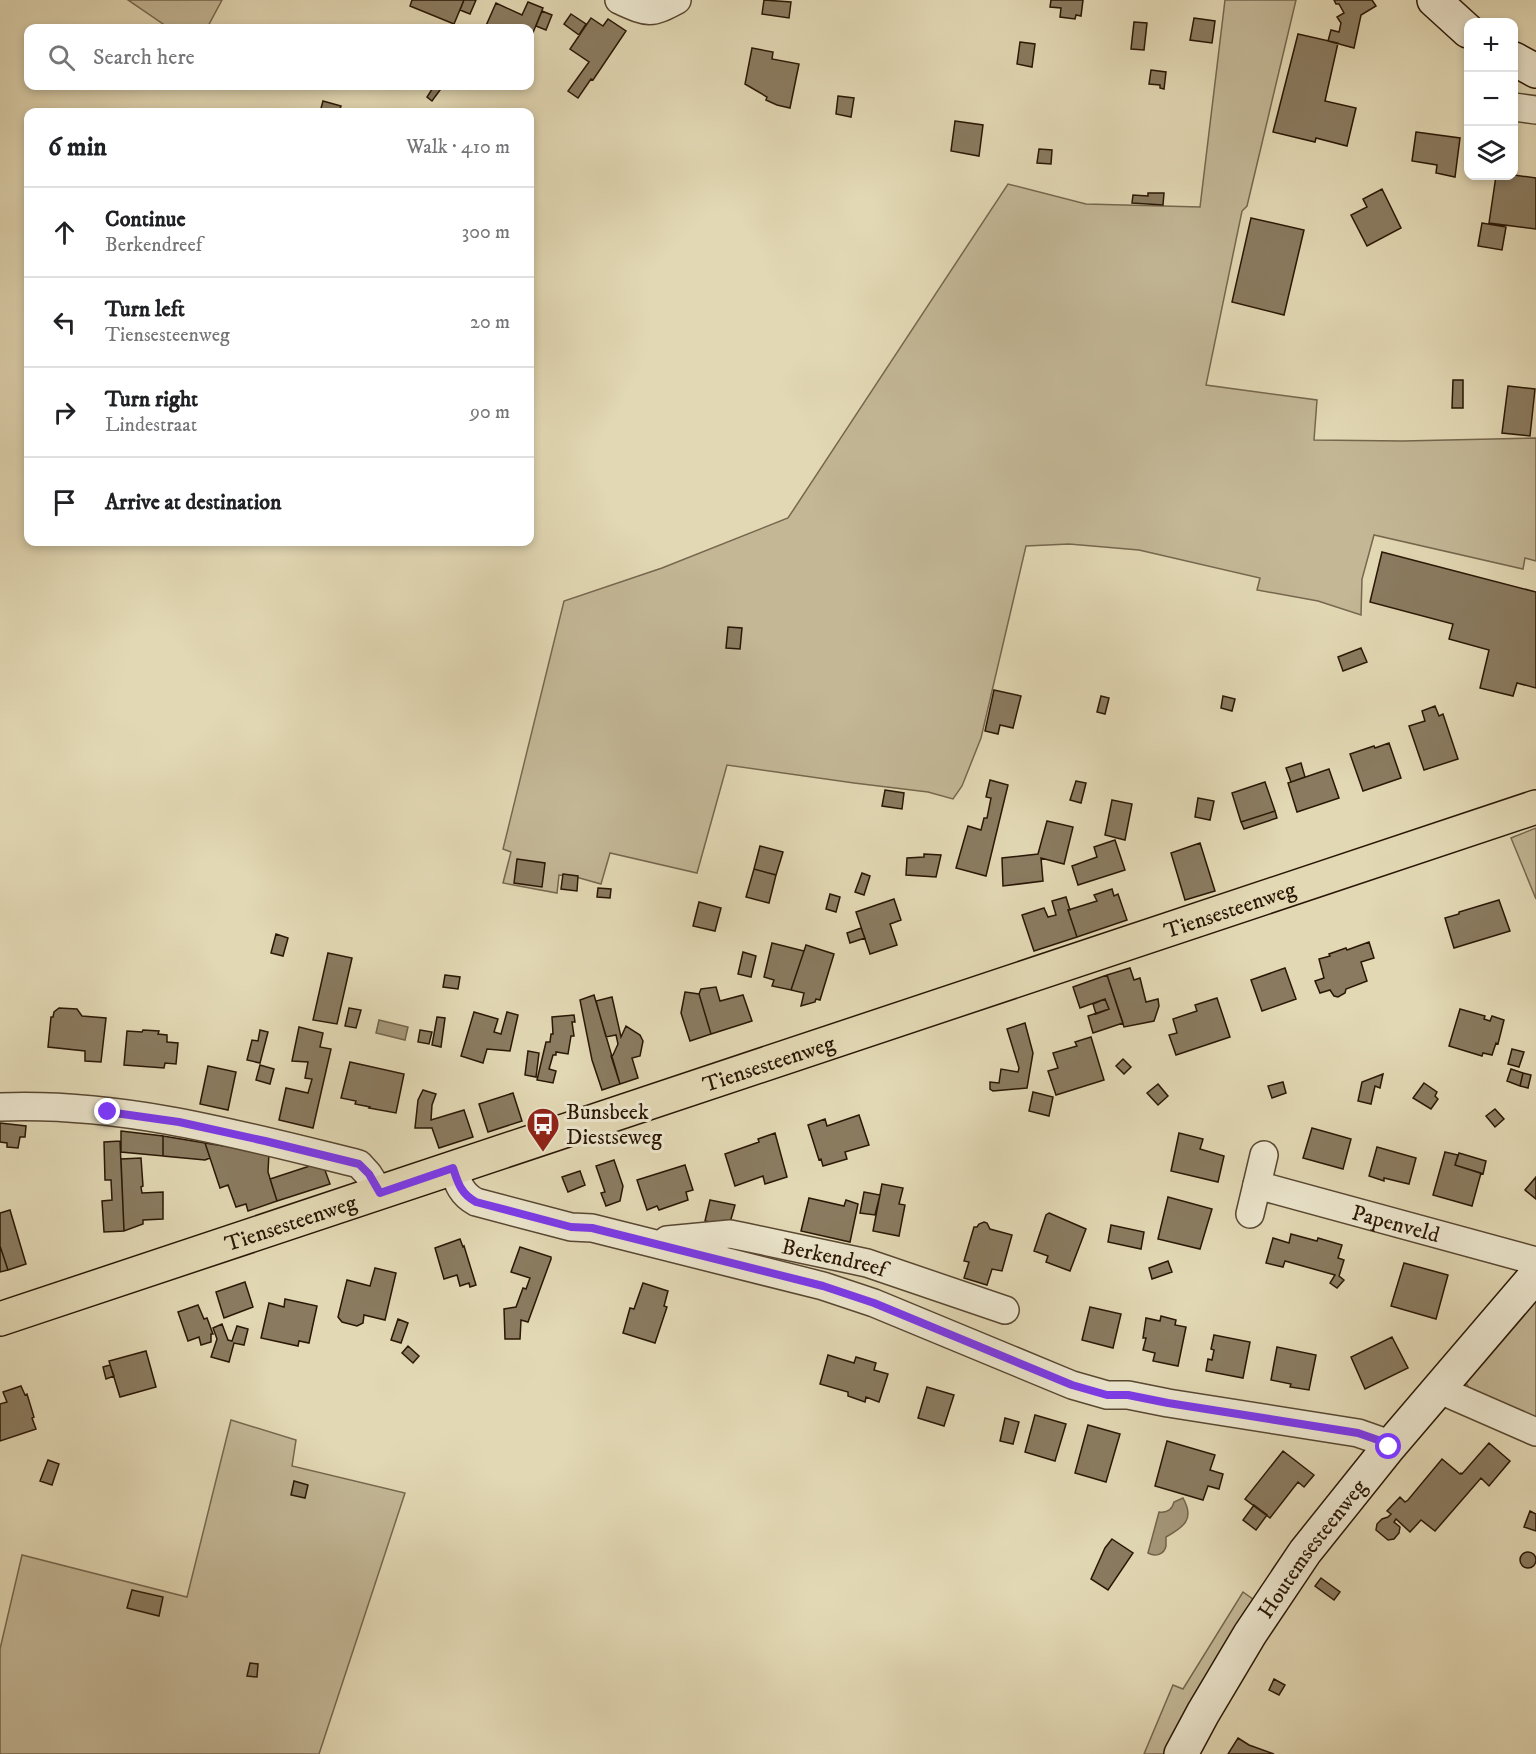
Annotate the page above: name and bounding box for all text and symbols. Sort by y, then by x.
map controls [1464,18,1518,180]
button: + [1464,18,1518,72]
search box [24,24,534,90]
icon: search [45,41,78,74]
text: Search here [93,44,195,71]
button: − [1464,72,1518,126]
button: layers [1464,126,1518,180]
text: 6 min [48,131,107,164]
text: Walk · 410 m [406,135,510,160]
text: Continue [105,206,186,233]
icon: ahead [48,216,81,249]
text: 300 m [462,220,510,245]
text: Berkendreef [105,233,202,258]
text: Turn left [105,296,185,323]
icon: left [48,306,81,339]
text: 20 m [470,310,510,335]
text: Tiensesteenweg [105,323,230,348]
text: Turn right [105,386,198,413]
icon: right [48,396,81,429]
text: 90 m [470,400,510,425]
text: Lindestraat [105,413,197,438]
icon: arrive [48,486,81,519]
text: Arrive at destination [105,489,282,516]
street label: Tiensesteenweg [1161,876,1300,945]
street label: Tiensesteenweg [700,1030,839,1099]
route end [94,1098,120,1124]
place label: Bunsbeek Diestseweg [566,1099,662,1151]
bus stop icon: Bunsbeek Diestseweg [525,1106,561,1153]
street label: Tiensesteenweg [221,1189,360,1258]
street label: Papenveld [1349,1199,1443,1249]
street label: Berkendreef [779,1233,894,1285]
route start [1375,1433,1401,1459]
street label: Houtemsesteenweg [1252,1474,1373,1624]

